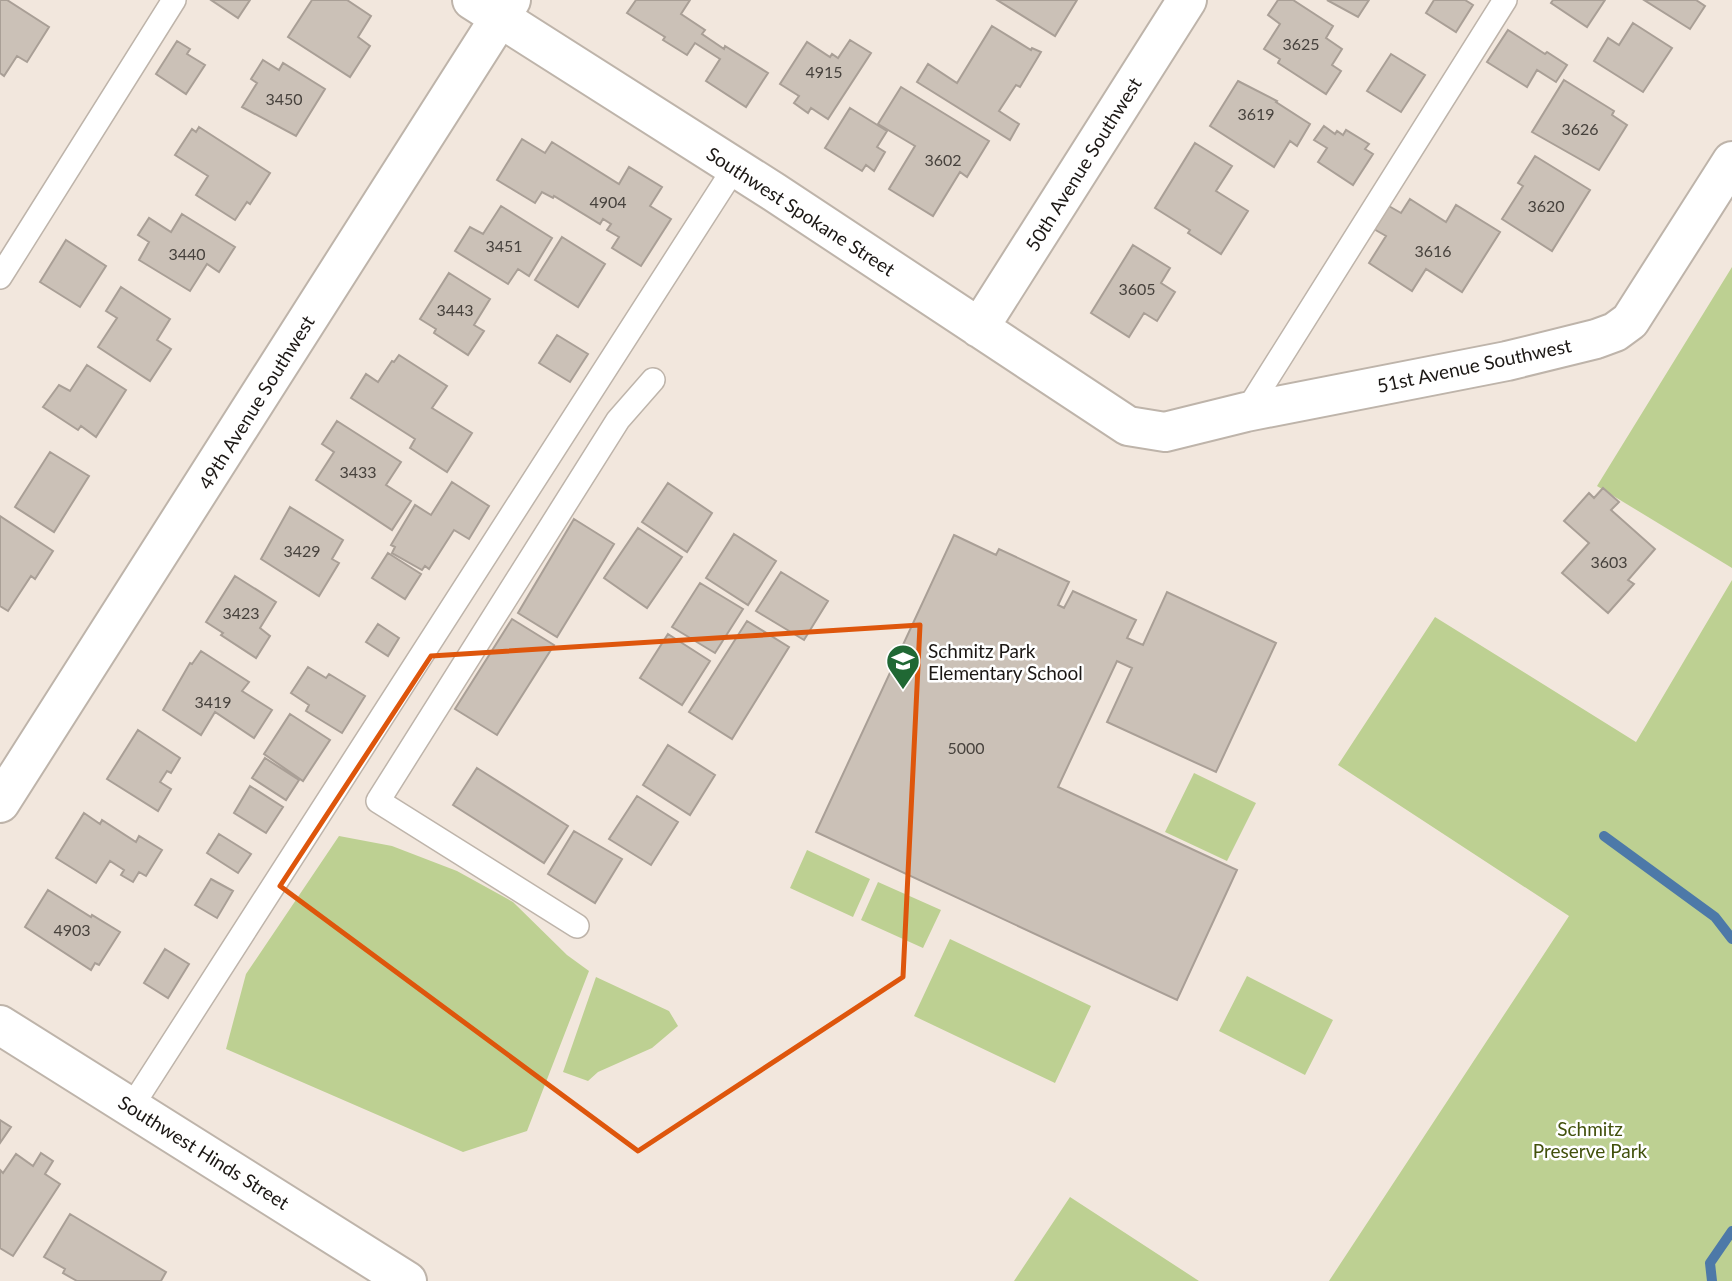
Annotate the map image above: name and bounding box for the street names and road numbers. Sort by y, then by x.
street label: 50th Avenue Southwest [1020,73,1146,255]
street label: Southwest Spokane Street [703,141,900,281]
street label: 49th Avenue Southwest [193,311,319,493]
street label: 51st Avenue Southwest [1375,333,1573,397]
street label: Southwest Hinds Street [114,1090,294,1214]

